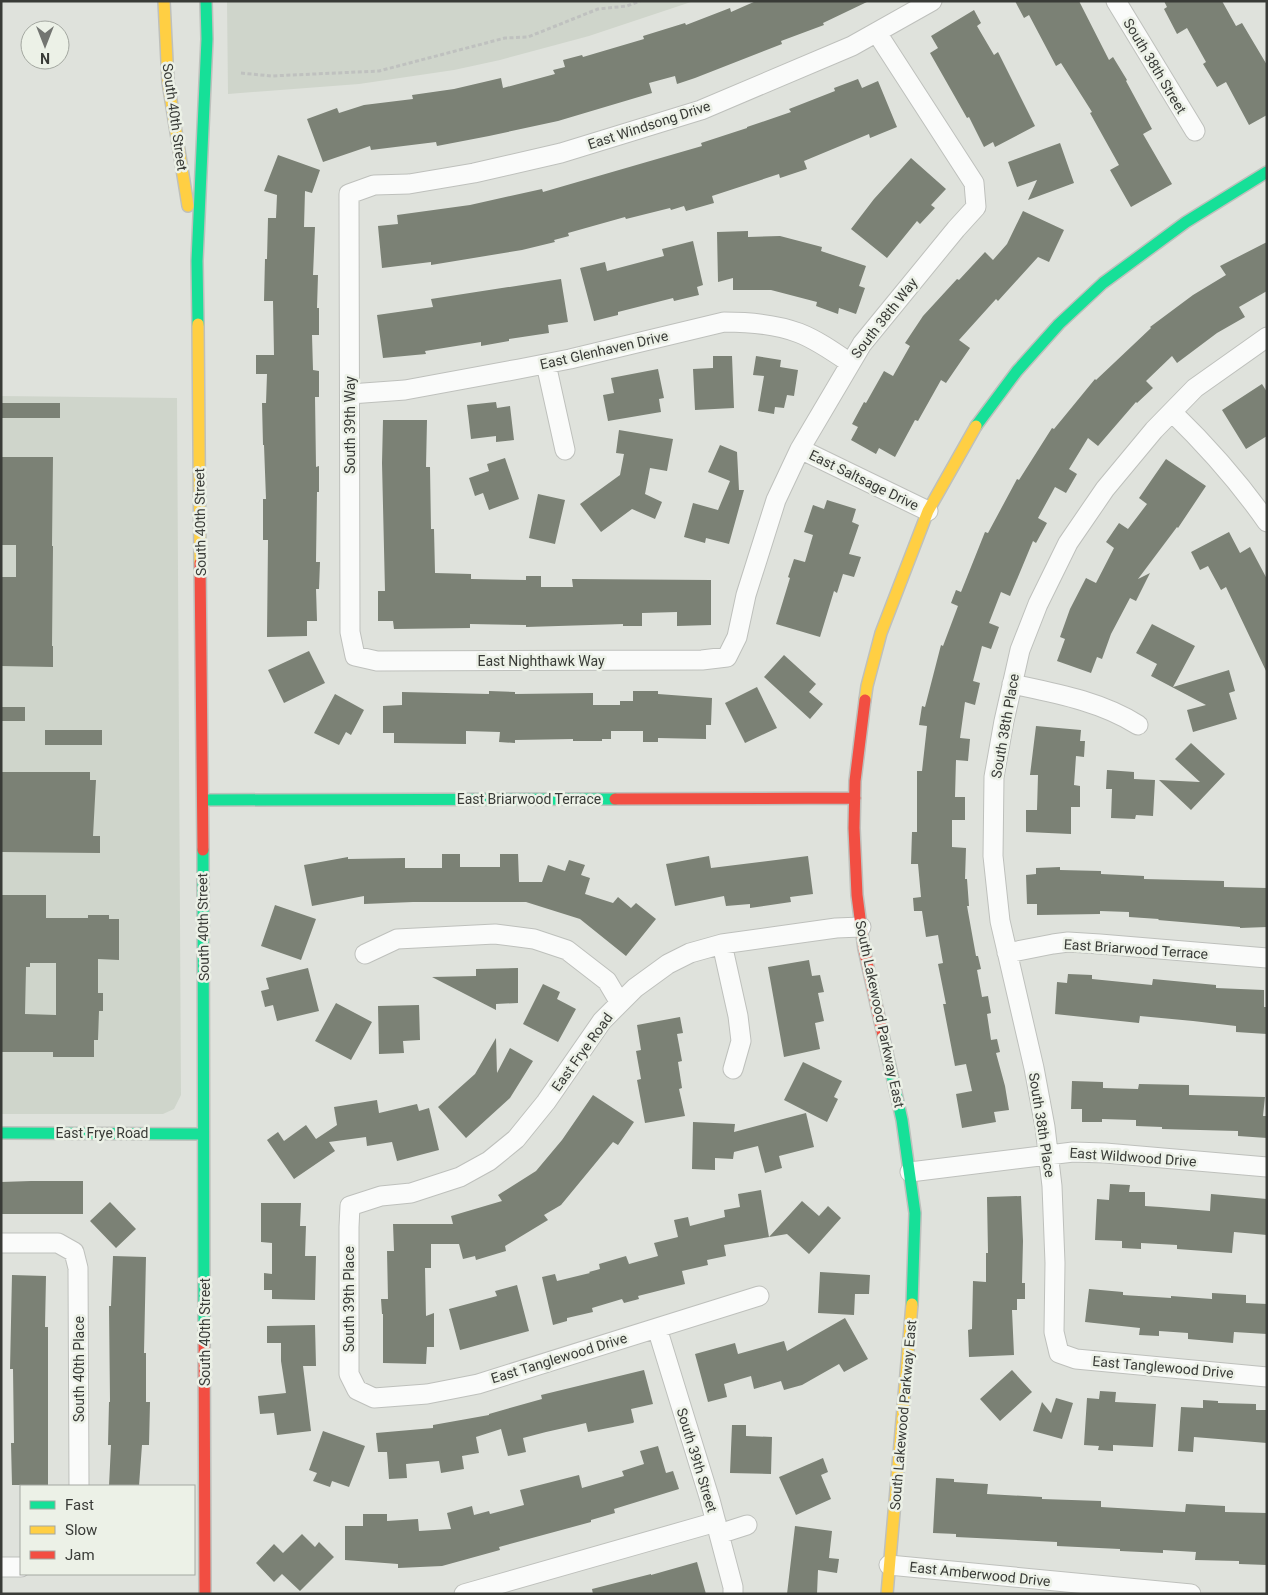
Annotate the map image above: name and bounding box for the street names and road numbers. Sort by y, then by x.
street label: South 38th Street [1120,15,1190,117]
street label: South 40th Street [160,62,191,172]
street label: East Windsong Drive [586,98,712,152]
street label: South 38th Way [848,274,921,361]
street label: East Glenhaven Drive [538,327,670,373]
street label: South 39th Way [342,376,358,474]
street label: East Saltsage Drive [807,447,921,513]
street label: South 40th Street [191,467,209,576]
street label: East Nighthawk Way [477,653,605,669]
street label: South 38th Place [988,672,1022,780]
street label: East Briarwood Terrace [457,791,601,807]
street label: South 40th Street [194,872,212,981]
street label: South Lakewood Parkway East [852,919,908,1109]
street label: East Briarwood Terrace [1063,936,1209,962]
street label: East Frye Road [548,1010,616,1094]
street label: South 38th Place [1026,1071,1058,1179]
street label: East Frye Road [56,1125,148,1141]
street label: East Wildwood Drive [1069,1145,1197,1169]
street label: South 39th Place [341,1246,357,1352]
street label: South 40th Street [197,1277,213,1386]
street label: South 40th Place [71,1316,87,1422]
street label: South Lakewood Parkway East [887,1319,919,1511]
street label: East Tanglewood Drive [489,1330,629,1386]
street label: East Tanglewood Drive [1092,1353,1234,1381]
street label: South 39th Street [674,1406,721,1514]
street label: East Amberwood Drive [909,1559,1051,1589]

